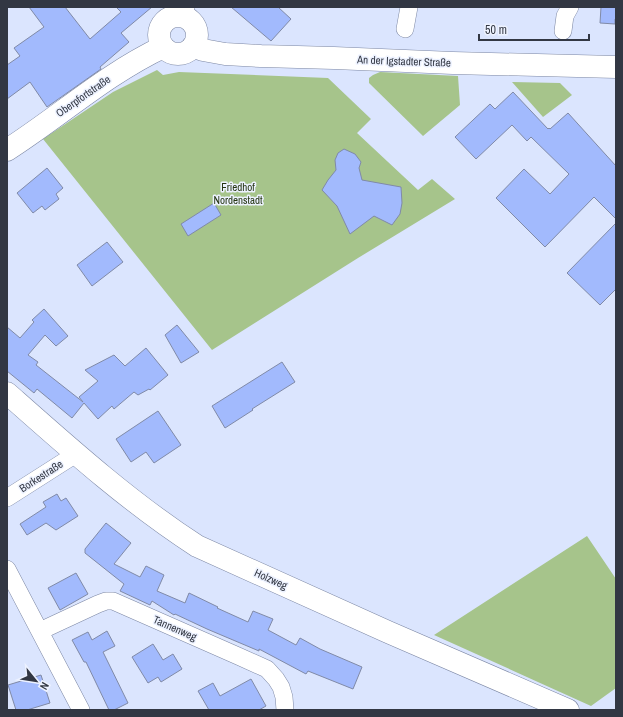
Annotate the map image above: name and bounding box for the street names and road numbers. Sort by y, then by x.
street label: An der Igstadter Straße [356,52,451,70]
street label: Oberpfortstraße [53,72,113,120]
street label: Borkestraße [17,457,65,495]
street label: Holzweg [252,566,290,592]
street label: Tannenweg [151,612,199,644]

